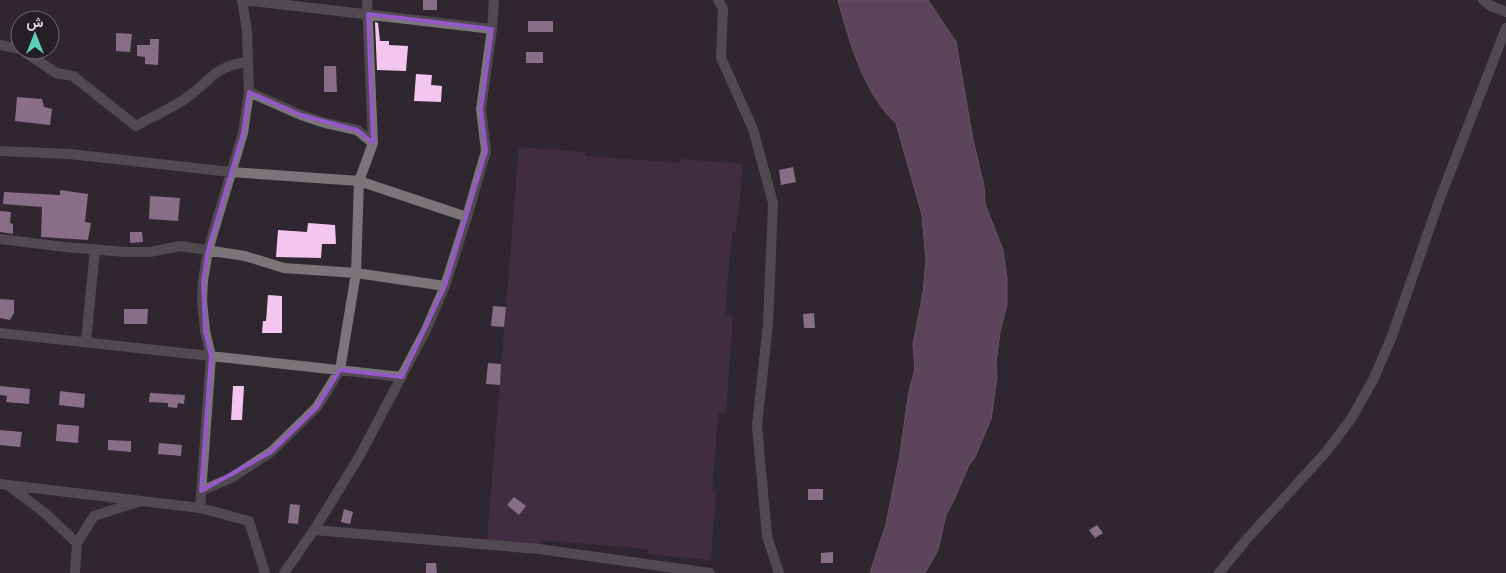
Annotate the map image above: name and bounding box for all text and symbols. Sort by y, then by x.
north arrow [10,10,60,60]
text: ش [27,16,44,31]

